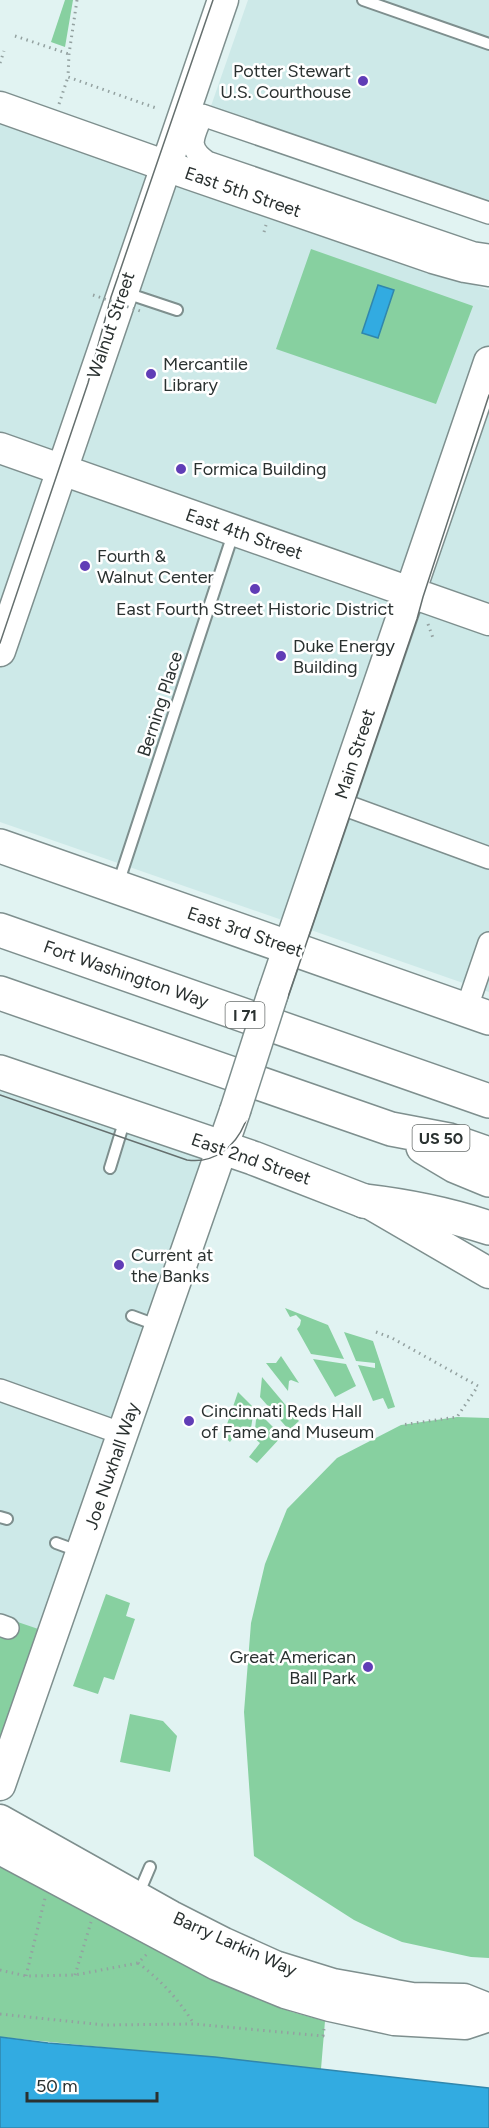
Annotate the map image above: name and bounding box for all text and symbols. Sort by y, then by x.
place label: Potter Stewart U.S. Courthouse [220,60,351,103]
marker: Potter Stewart U.S. Courthouse [356,74,370,88]
street label: East 5th Street [182,162,304,222]
street label: Walnut Street [82,269,140,381]
place label: Mercantile Library [163,353,248,396]
marker: Mercantile Library [144,367,158,381]
place label: Formica Building [193,458,327,480]
marker: Formica Building [174,462,188,476]
street label: East 4th Street [183,504,306,564]
place label: Fourth & Walnut Center [97,545,214,588]
marker: Fourth & Walnut Center [78,559,92,573]
marker: East Fourth Street Historic District [248,582,262,596]
place label: East Fourth Street Historic District [116,598,394,620]
place label: Duke Energy Building [293,635,395,678]
street label: Berning Place [133,648,187,759]
marker: Duke Energy Building [274,649,288,663]
street label: Main Street [330,706,380,802]
street label: East 3rd Street [184,902,306,962]
street label: Fort Washington Way [41,935,212,1013]
road number: I 71 [226,1002,264,1028]
road number: US 50 [412,1125,470,1151]
street label: East 2nd Street [188,1128,314,1190]
place label: Current at the Banks [131,1244,213,1287]
marker: Current at the Banks [112,1258,126,1272]
street label: Joe Nuxhall Way [80,1399,144,1533]
place label: Cincinnati Reds Hall of Fame and Museum [201,1400,374,1443]
marker: Cincinnati Reds Hall of Fame and Museum [182,1414,196,1428]
place label: Great American Ball Park [229,1646,356,1689]
marker: Great American Ball Park [361,1660,375,1674]
street label: Barry Larkin Way [170,1907,301,1981]
scale bar [27,2065,158,2103]
text: 50 m [36,2075,78,2097]

